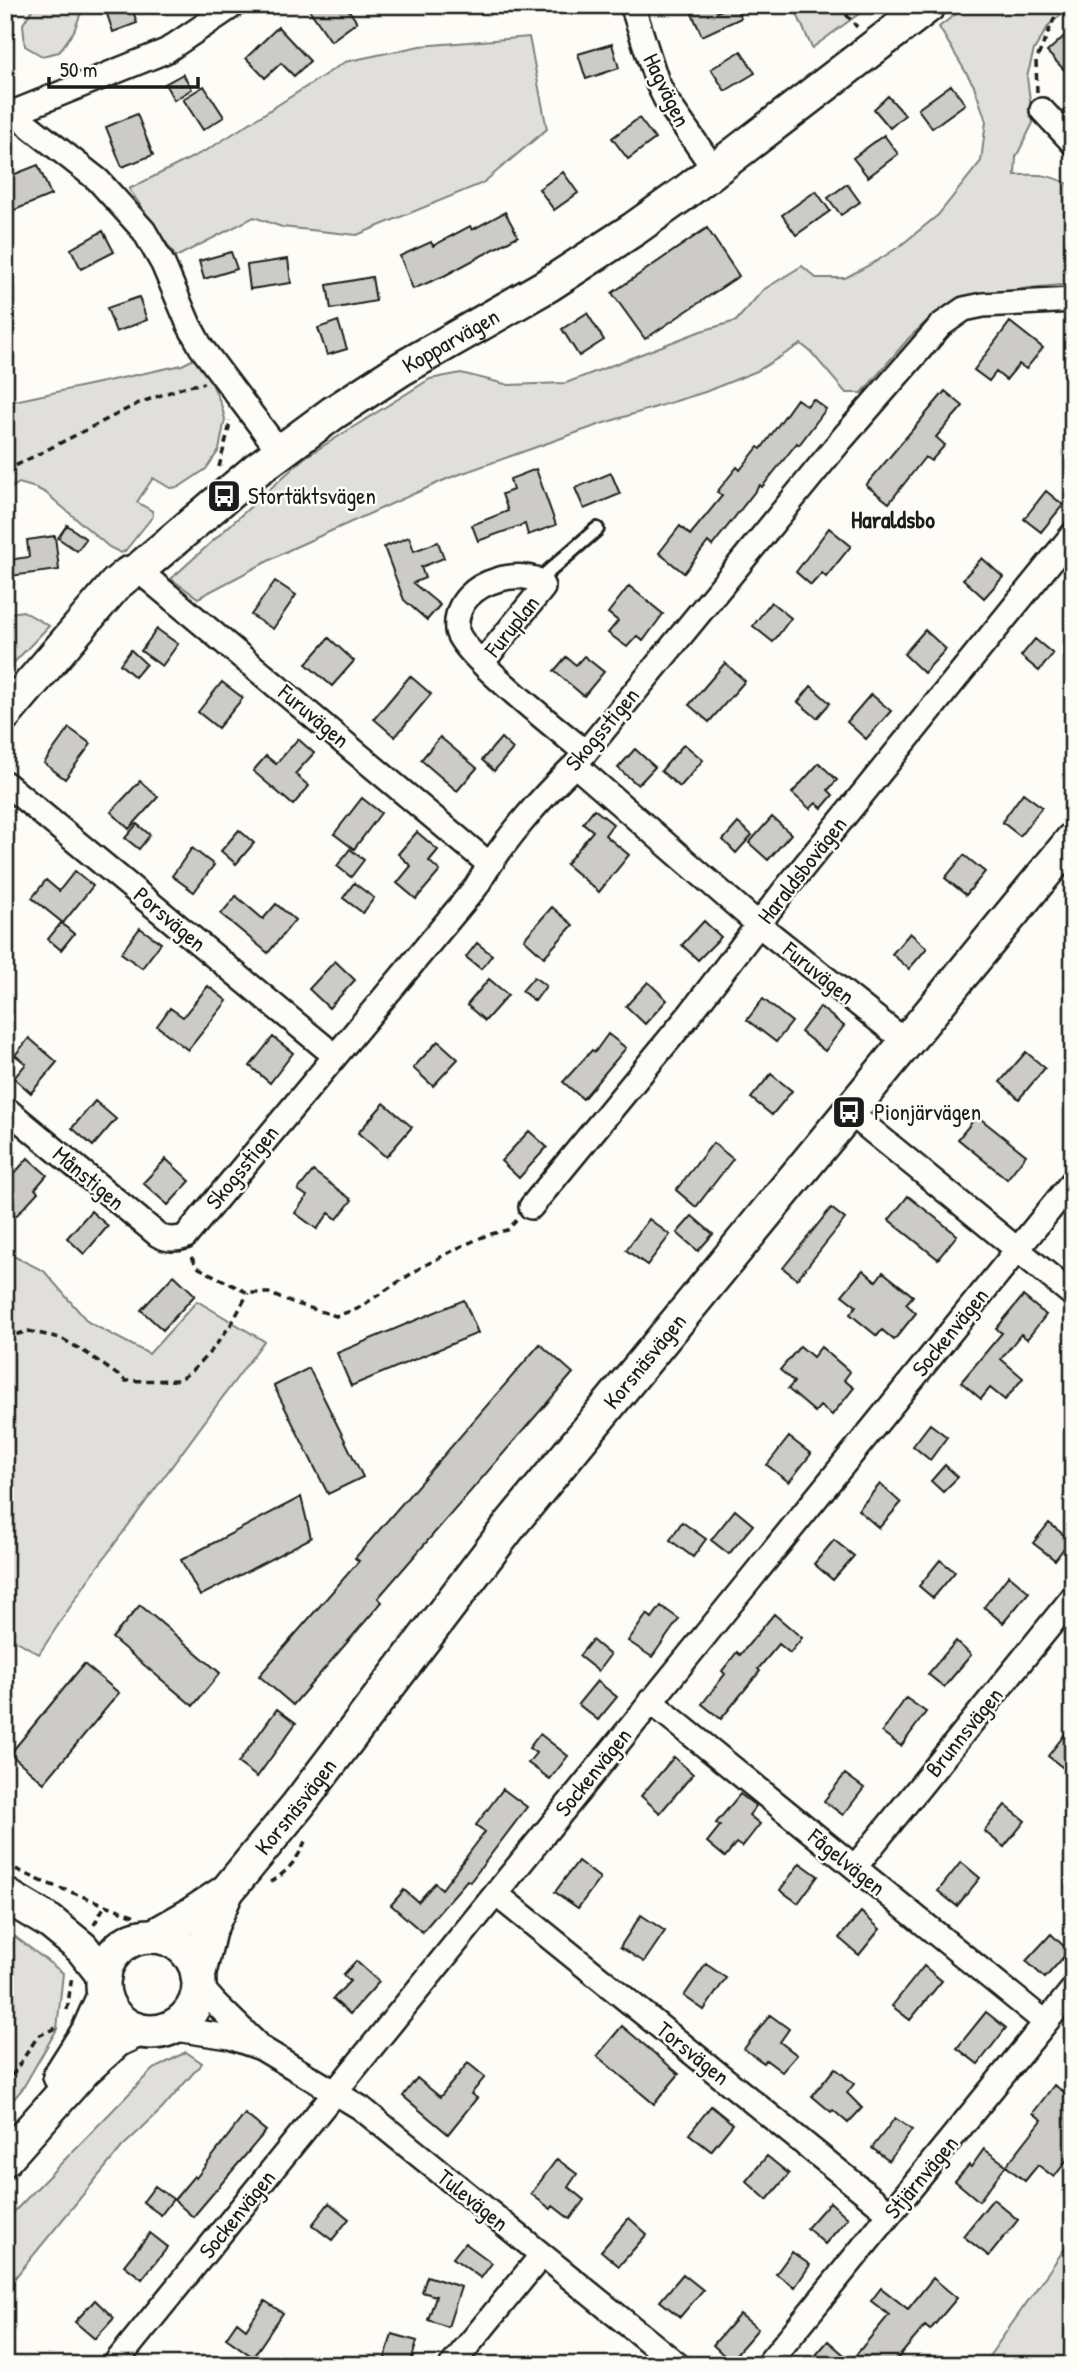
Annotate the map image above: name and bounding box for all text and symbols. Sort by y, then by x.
scale bar [49,46,198,90]
street label: Hagvägen [636,48,698,132]
text: 50 m [60,55,97,84]
street label: Kopparvägen [396,300,505,380]
bus stop icon: Stortäktsvägen [205,477,243,515]
place label: Stortäktsvägen [248,480,376,511]
district label: Haraldsbo [851,503,935,535]
street label: Furuplan [477,588,546,664]
street label: Furuvägen [271,676,356,754]
street label: Skogsstigen [558,680,646,777]
street label: Haraldsbovägen [750,810,853,930]
street label: Porsvägen [127,879,213,958]
street label: Furuvägen [776,934,862,1011]
bus stop icon: Pionjärvägen [830,1093,868,1131]
place label: Pionjärvägen [874,1096,981,1127]
street label: Skogsstigen [198,1118,285,1215]
street label: Månstigen [47,1138,132,1217]
street label: Sockenvägen [904,1281,995,1383]
street label: Korsnäsvägen [596,1306,693,1415]
street label: Brunnsvägen [918,1680,1009,1783]
street label: Sockenvägen [547,1721,638,1823]
street label: Korsnäsvägen [247,1751,343,1861]
street label: Fågelvägen [801,1820,892,1902]
street label: Torsvägen [650,2014,736,2092]
street label: Stjärnvägen [877,2128,965,2225]
street label: Tulevägen [431,2161,515,2238]
street label: Sockenvägen [191,2163,282,2265]

